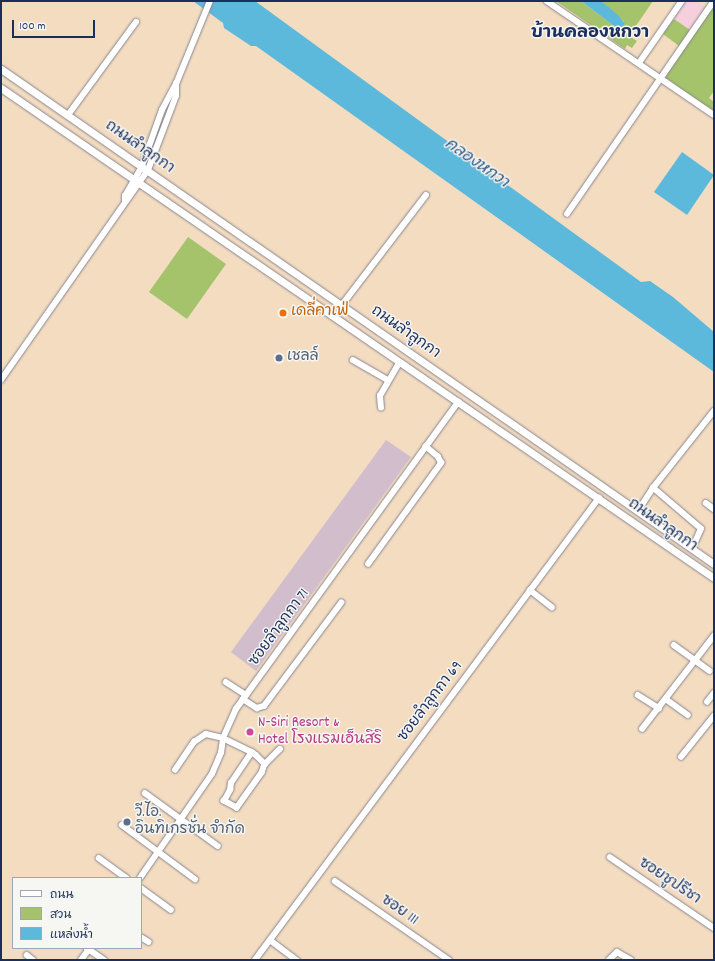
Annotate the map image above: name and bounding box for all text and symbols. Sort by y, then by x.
scale bar [14,12,97,38]
text: 100 m [19,18,46,35]
district label: บ้านคลองหกวา [531,25,649,45]
street label: ถนนลำลูกกา [101,118,177,178]
water label: คลองหกวา [440,135,512,193]
street label: ถนนลำลูกกา [367,303,443,363]
place label: เดลี่คาเฟ่ [291,304,349,322]
marker: เดลี่คาเฟ่ [278,308,288,318]
place label: เชลล์ [287,349,319,367]
marker: เชลล์ [274,353,284,363]
street label: ถนนลำลูกกา [624,496,700,556]
street label: ซอยลำลูกกา 71 [246,586,314,670]
street label: ซอยลำลูกกา 69 [395,658,467,746]
place label: N-Siri Resort & Hotel โรงแรมเอ็นสิริ [258,714,382,749]
marker: N-Siri Resort & Hotel โรงแรมเอ็นสิริ [245,727,255,737]
place label: วี.ไอ. อินทิเกรชั่น จำกัด [135,804,245,839]
marker: วี.ไอ. อินทิเกรชั่น จำกัด [122,817,132,827]
street label: ซอยชูปรีชา [635,855,703,909]
legend [12,877,142,949]
text: ถนน [50,887,74,904]
street label: ซอย 111 [377,892,421,930]
text: สวน [50,907,71,924]
text: แหล่งน้ำ [50,927,93,944]

